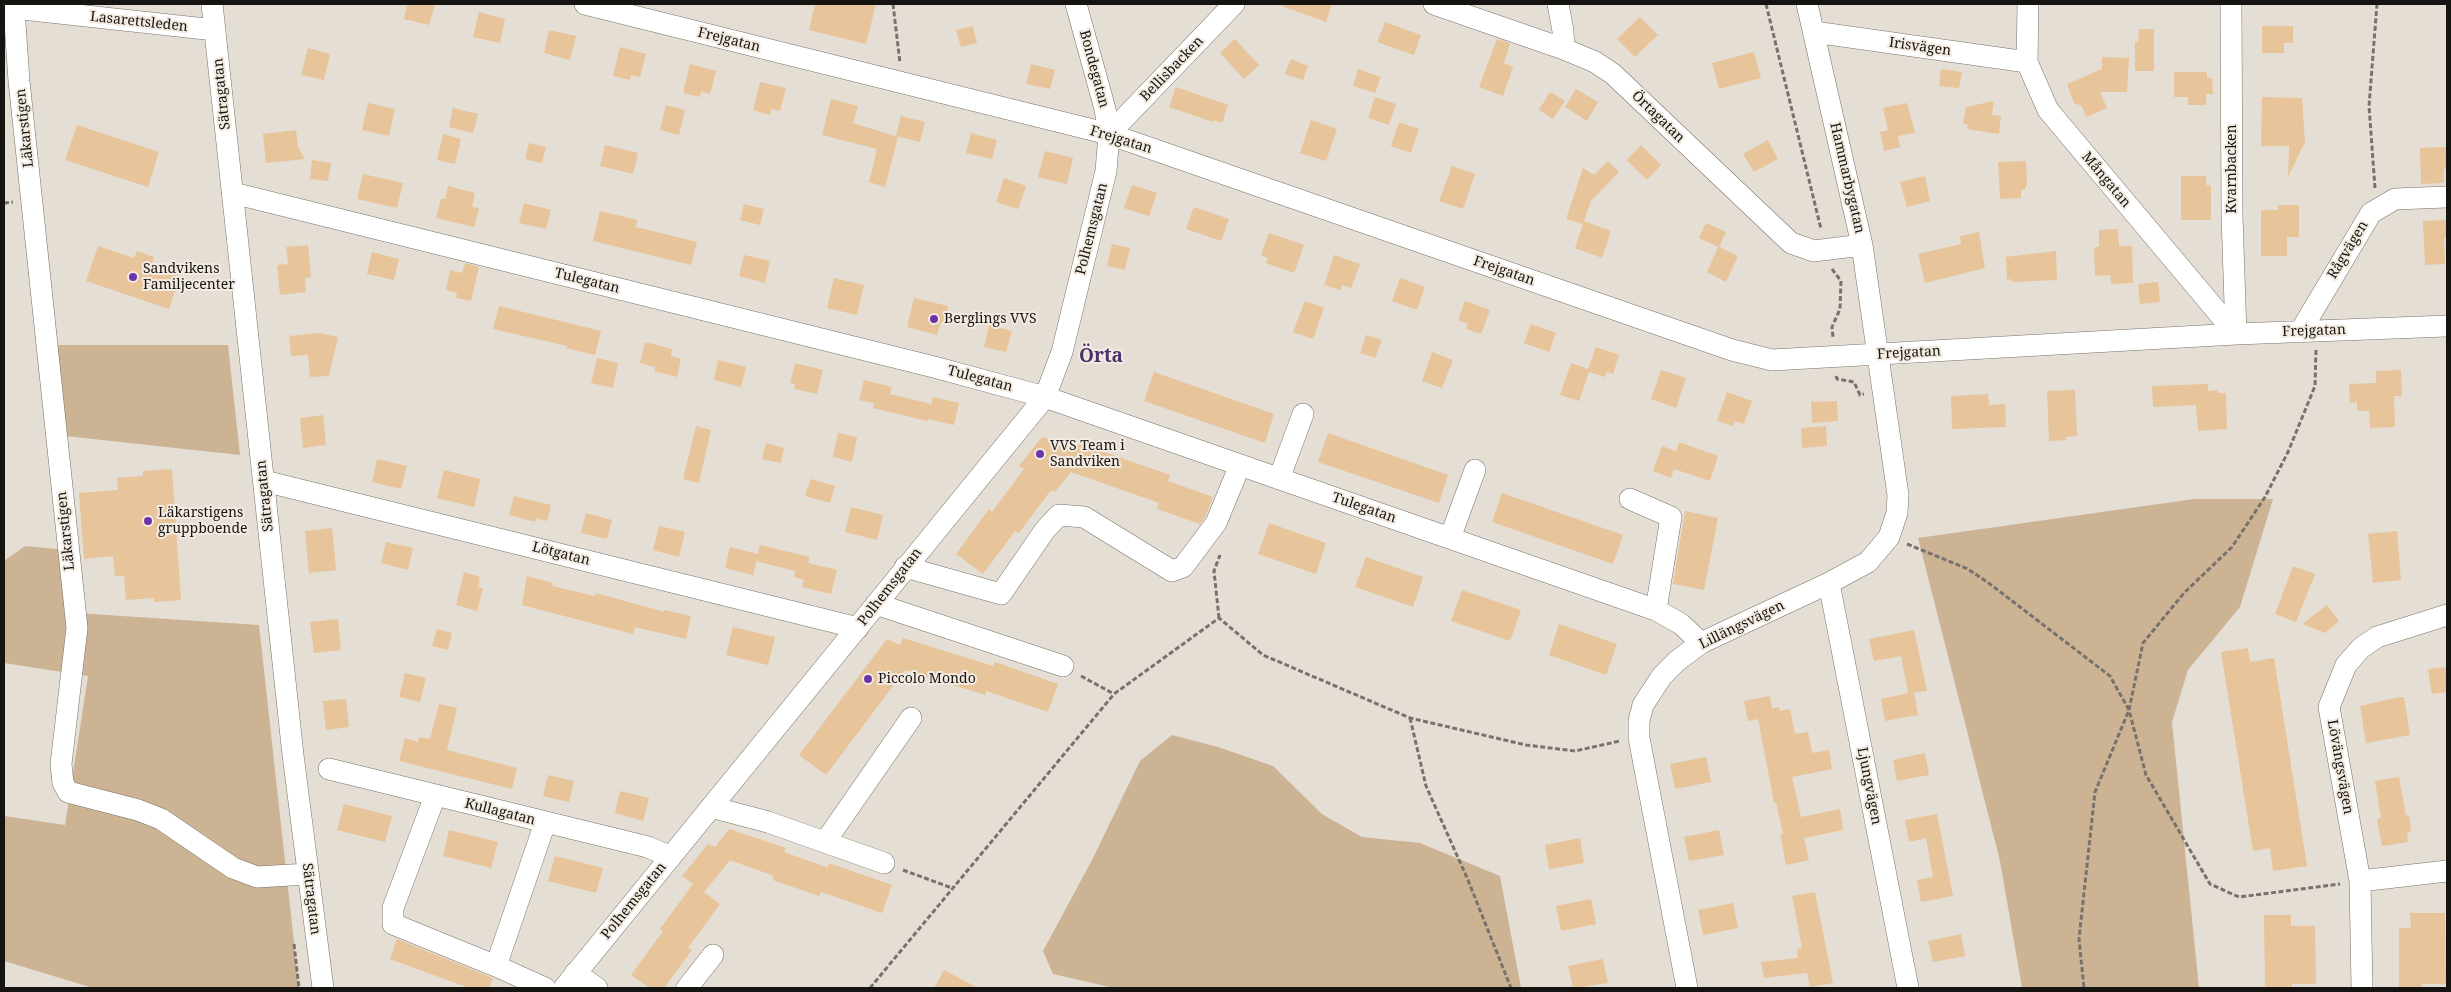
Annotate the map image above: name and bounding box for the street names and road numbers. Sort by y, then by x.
street label: Lasarettsleden [89,9,189,35]
street label: Frejgatan [696,24,762,56]
street label: Bondegatan [1076,28,1112,110]
street label: Bellisbacken [1137,33,1207,105]
street label: Irisvägen [1888,34,1952,60]
street label: Sätragatan [210,57,234,131]
street label: Läkarstigen [13,88,37,168]
street label: Örtagatan [1628,88,1688,146]
street label: Hammarbygatan [1826,121,1868,235]
street label: Frejgatan [1088,123,1154,157]
street label: Kvarnbacken [2224,124,2240,214]
street label: Mångatan [2078,149,2134,211]
street label: Polhemsgatan [1072,181,1112,277]
street label: Rågvägen [2324,218,2372,282]
street label: Frejgatan [1471,253,1537,289]
street label: Tulegatan [553,265,621,297]
street label: Frejgatan [2282,321,2346,341]
street label: Frejgatan [1877,343,1941,363]
street label: Tulegatan [946,362,1014,396]
street label: Sätragatan [253,459,277,533]
street label: Tulegatan [1330,489,1398,527]
street label: Läkarstigen [54,491,78,571]
street label: Lötgatan [530,539,592,569]
street label: Polhemsgatan [854,545,926,629]
street label: Lillängsvägen [1697,597,1787,653]
street label: Lövängsvägen [2323,718,2357,816]
street label: Ljungvägen [1853,746,1885,826]
street label: Kullagatan [463,795,537,829]
street label: Polhemsgatan [598,859,670,943]
street label: Sätragatan [298,862,324,936]

